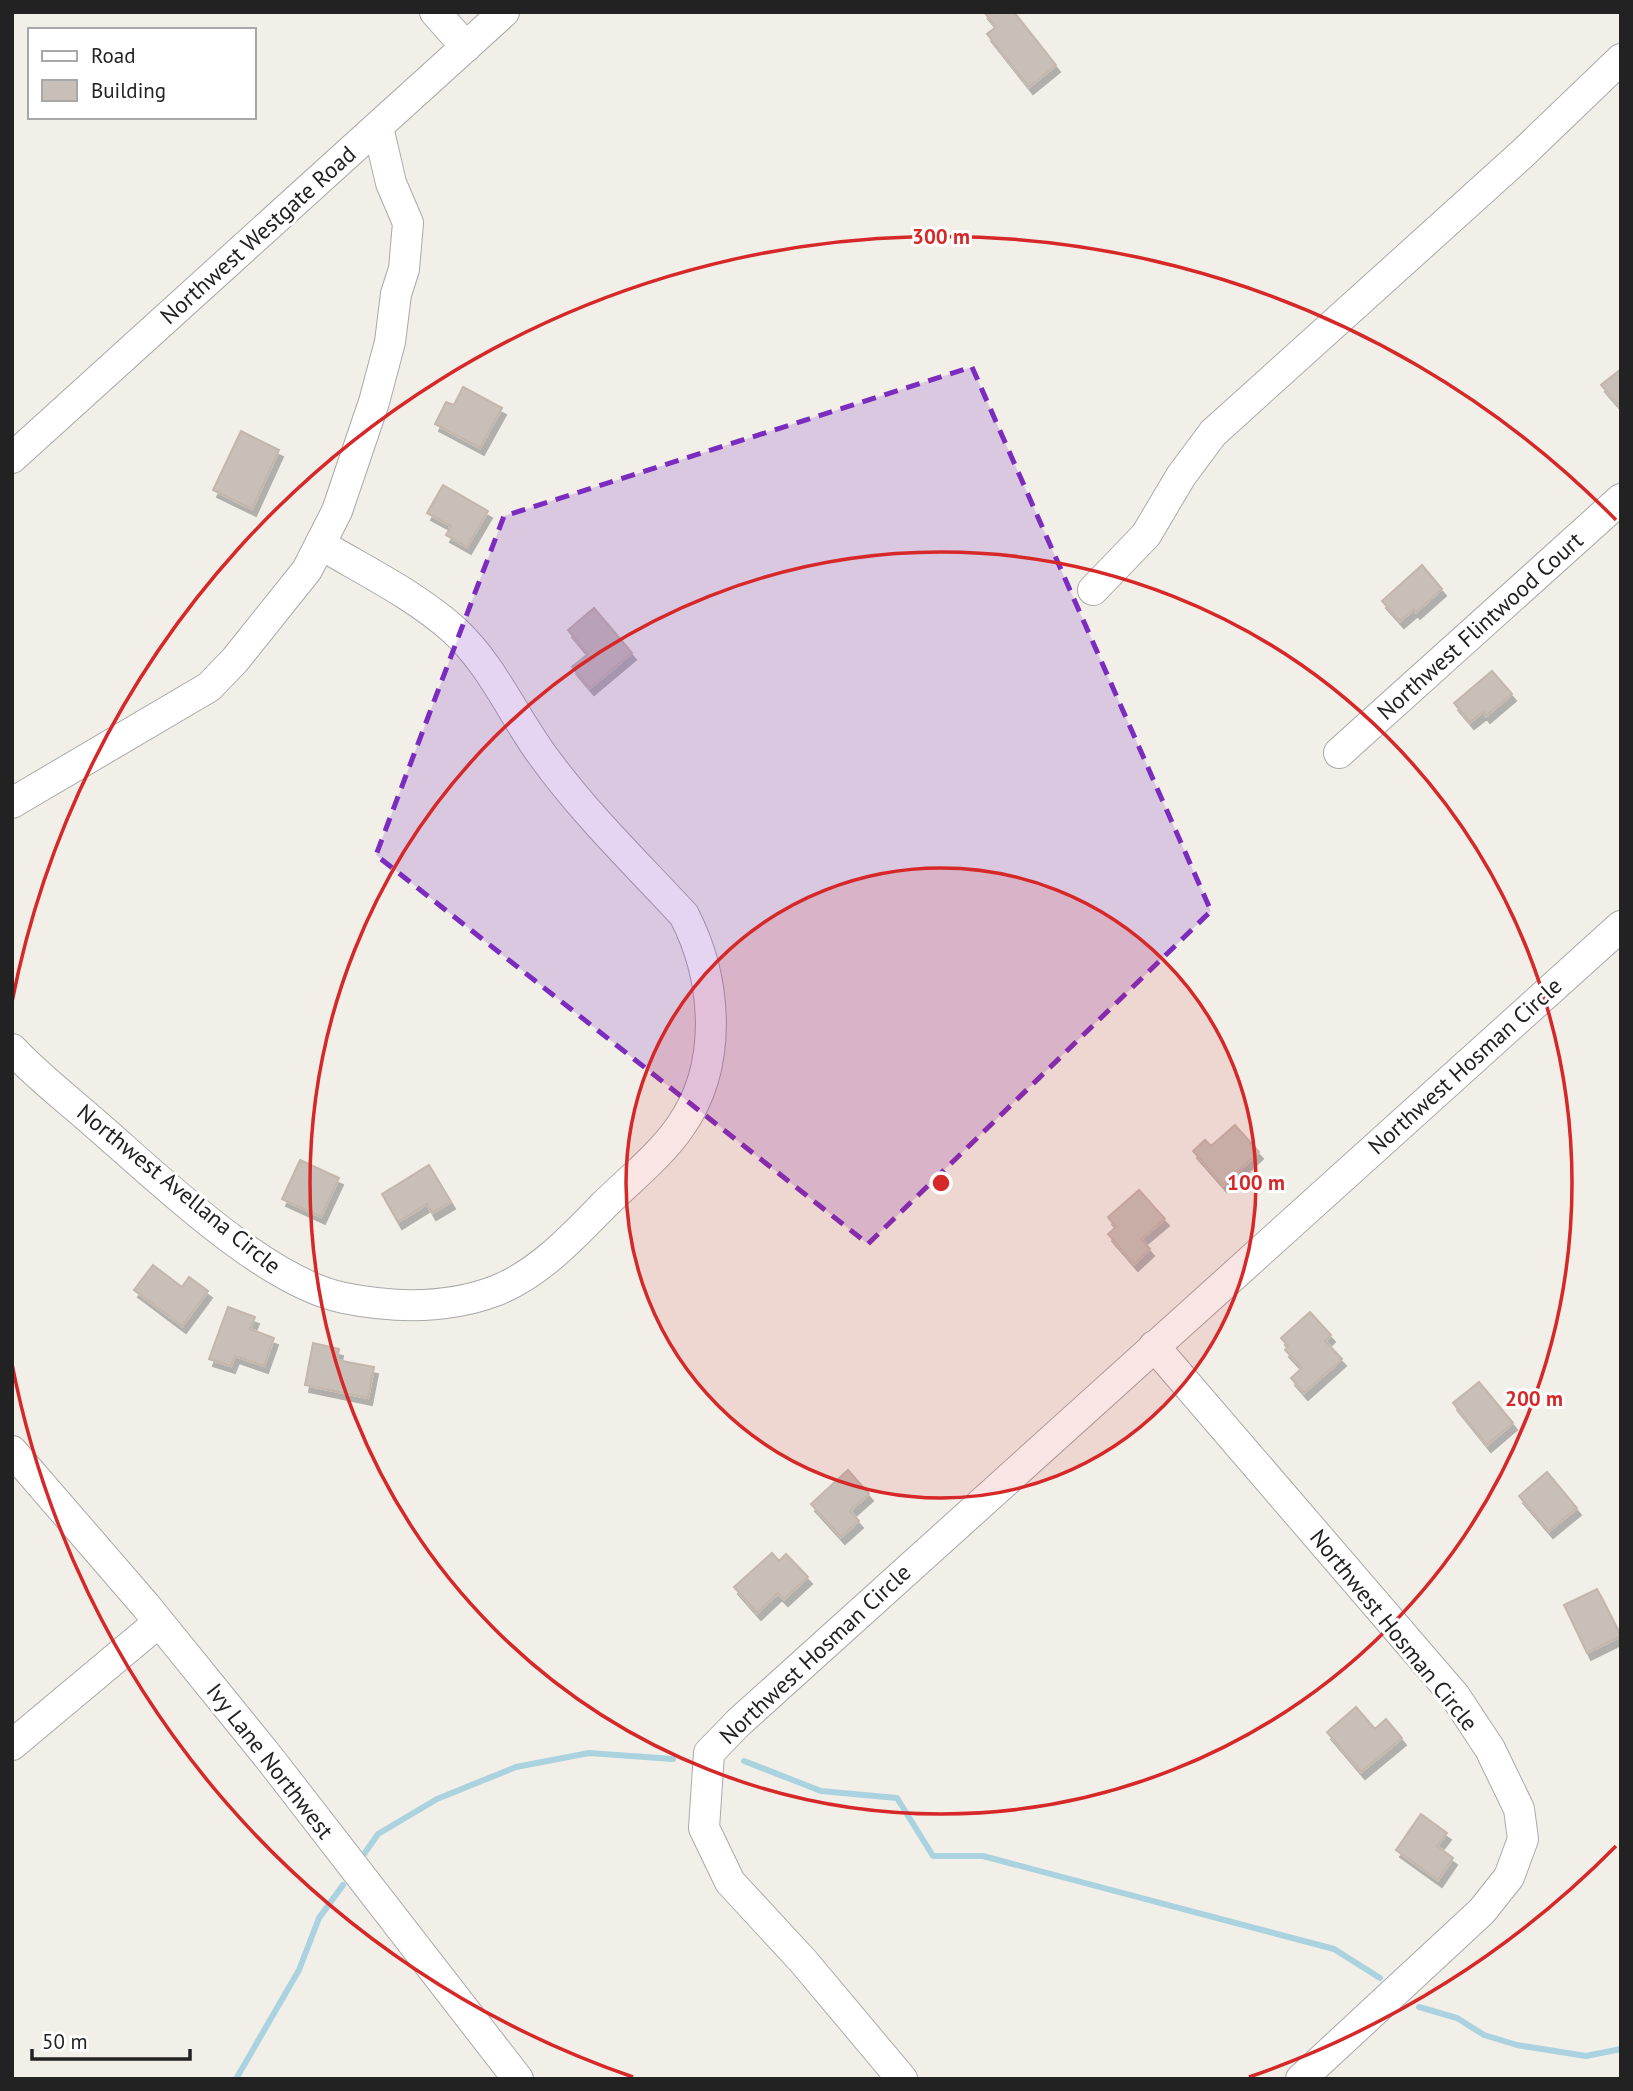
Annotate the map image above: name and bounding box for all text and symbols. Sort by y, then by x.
legend [28,28,256,119]
text: Road [91,42,135,69]
text: Building [91,77,166,104]
street label: Northwest Westgate Road [154,139,361,330]
text: 300 m [912,223,970,250]
street label: Northwest Flintwood Court [1371,525,1589,726]
street label: Northwest Hosman Circle [1362,971,1568,1160]
street label: Northwest Avellana Circle [72,1097,287,1280]
text: 100 m [1227,1169,1285,1196]
centre of rings [929,1171,953,1195]
text: 200 m [1505,1385,1563,1412]
street label: Northwest Hosman Circle [1304,1523,1485,1736]
street label: Northwest Hosman Circle [713,1557,916,1750]
street label: Ivy Lane Northwest [201,1677,340,1845]
scale bar [32,2018,189,2062]
text: 50 m [42,2028,88,2055]

